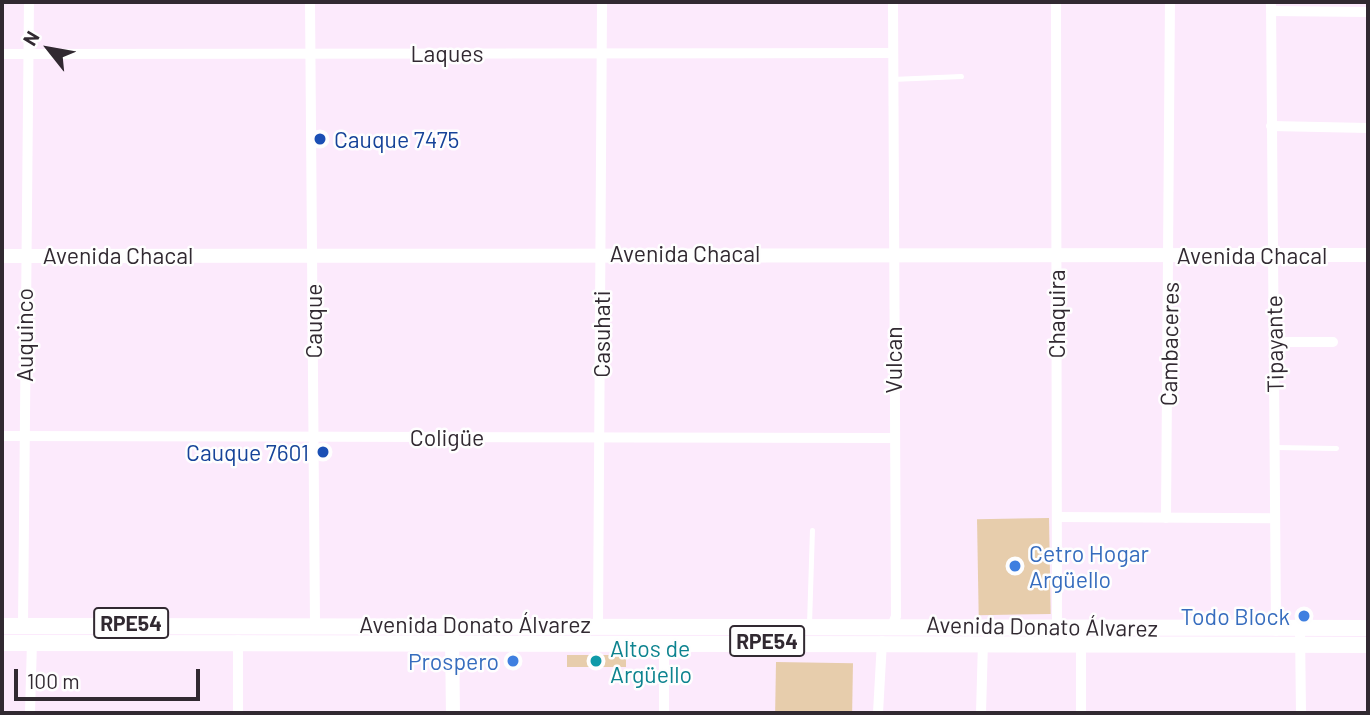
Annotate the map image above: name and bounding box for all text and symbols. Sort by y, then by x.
north arrow [14,14,84,84]
text: N [17,27,44,49]
street label: Laques [411,39,483,67]
place label: Cauque 7475 [334,125,459,153]
marker: Cauque 7475 [312,131,328,147]
street label: Avenida Chacal [610,239,760,267]
street label: Avenida Chacal [43,241,193,269]
street label: Avenida Chacal [1177,241,1327,269]
street label: Chaquira [1042,269,1070,359]
street label: Cambaceres [1154,282,1184,406]
street label: Cauque [299,283,327,359]
street label: Auquinco [10,288,38,382]
street label: Casuhati [587,290,615,378]
street label: Tipayante [1259,295,1289,393]
street label: Vulcan [879,326,907,394]
street label: Coligüe [410,423,484,451]
place label: Cauque 7601 [186,438,309,466]
marker: Cauque 7601 [315,444,331,460]
place label: Cetro Hogar Argüello [1029,539,1149,593]
marker: Cetro Hogar Argüello [1007,558,1023,574]
place label: Todo Block [1181,602,1290,630]
road number: RPE54 [92,606,170,640]
marker: Todo Block [1296,608,1312,624]
street label: Avenida Donato Álvarez [359,610,591,638]
street label: Avenida Donato Álvarez [926,610,1158,642]
road number: RPE54 [728,624,806,658]
place label: Altos de Argüello [610,634,692,688]
place label: Prospero [408,647,499,675]
marker: Prospero [505,653,521,669]
marker: Altos de Argüello [588,653,604,669]
scale bar [18,656,203,700]
text: 100 m [27,668,80,693]

